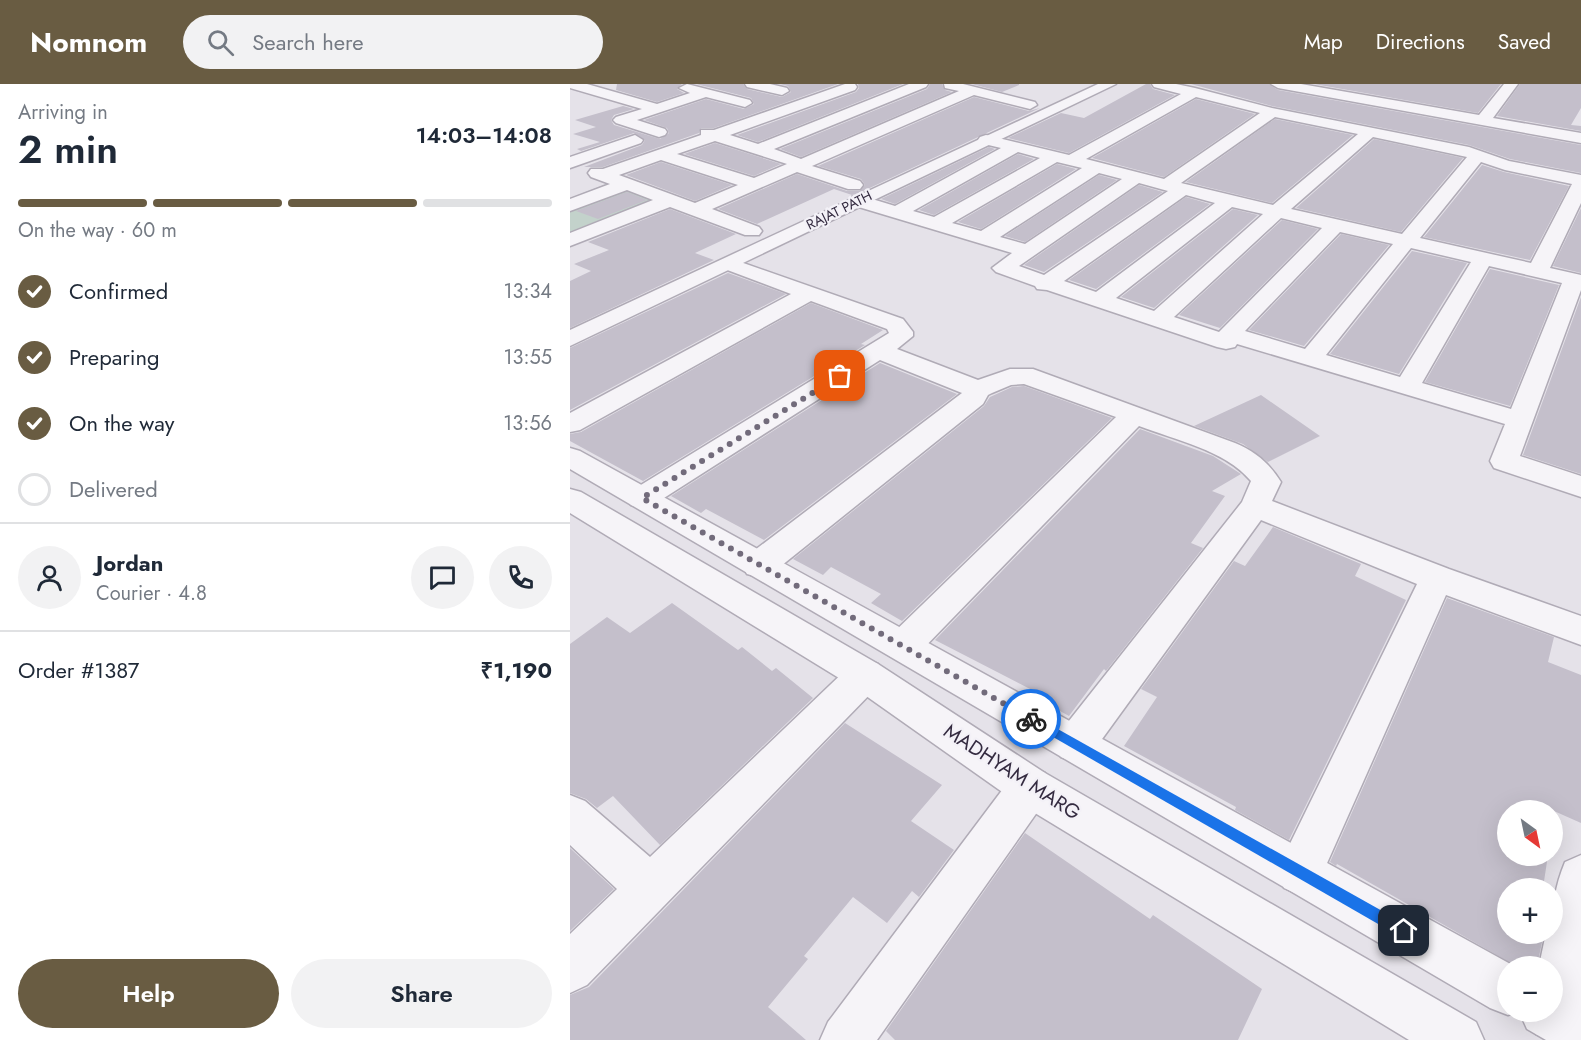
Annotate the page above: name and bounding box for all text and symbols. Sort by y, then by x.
search box [183,15,603,69]
text: Nomnom [30,22,147,63]
icon: search [204,26,237,59]
text: Search here [252,26,364,58]
text: Map [1304,27,1343,57]
text: Directions [1376,27,1465,57]
text: Saved [1498,27,1551,57]
text: Arriving in [18,98,108,127]
text: 14:03–14:08 [416,119,552,151]
text: 2 min [18,121,118,178]
street label: RAJAT PATH [803,185,875,235]
text: On the way · 60 m [18,216,177,245]
icon: check [18,275,51,308]
text: Confirmed [69,275,168,307]
text: 13:34 [504,277,552,306]
icon: check [18,341,51,374]
text: Preparing [69,341,160,373]
text: 13:55 [504,343,552,372]
pin [814,350,865,401]
icon: bag [823,359,856,392]
icon: check [18,407,51,440]
text: On the way [69,407,174,439]
text: 13:56 [503,409,552,438]
text: Delivered [69,473,158,505]
button: person [18,546,81,609]
button: chat [411,546,474,609]
button: phone [489,546,552,609]
text: Jordan [96,547,163,579]
text: Courier · 4.8 [96,579,207,608]
text: Order #1387 [18,654,139,686]
text: ₹1,190 [481,654,552,686]
courier [1001,689,1061,749]
icon: bike [1015,703,1048,736]
street label: MADHYAM MARG [938,717,1086,827]
north arrow [1497,800,1563,866]
map controls [1497,800,1563,1022]
button: + [1497,878,1563,944]
pin [1378,905,1429,956]
icon: home [1387,914,1420,947]
button: − [1497,956,1563,1022]
button: Help [18,959,279,1028]
button: Share [291,959,552,1028]

